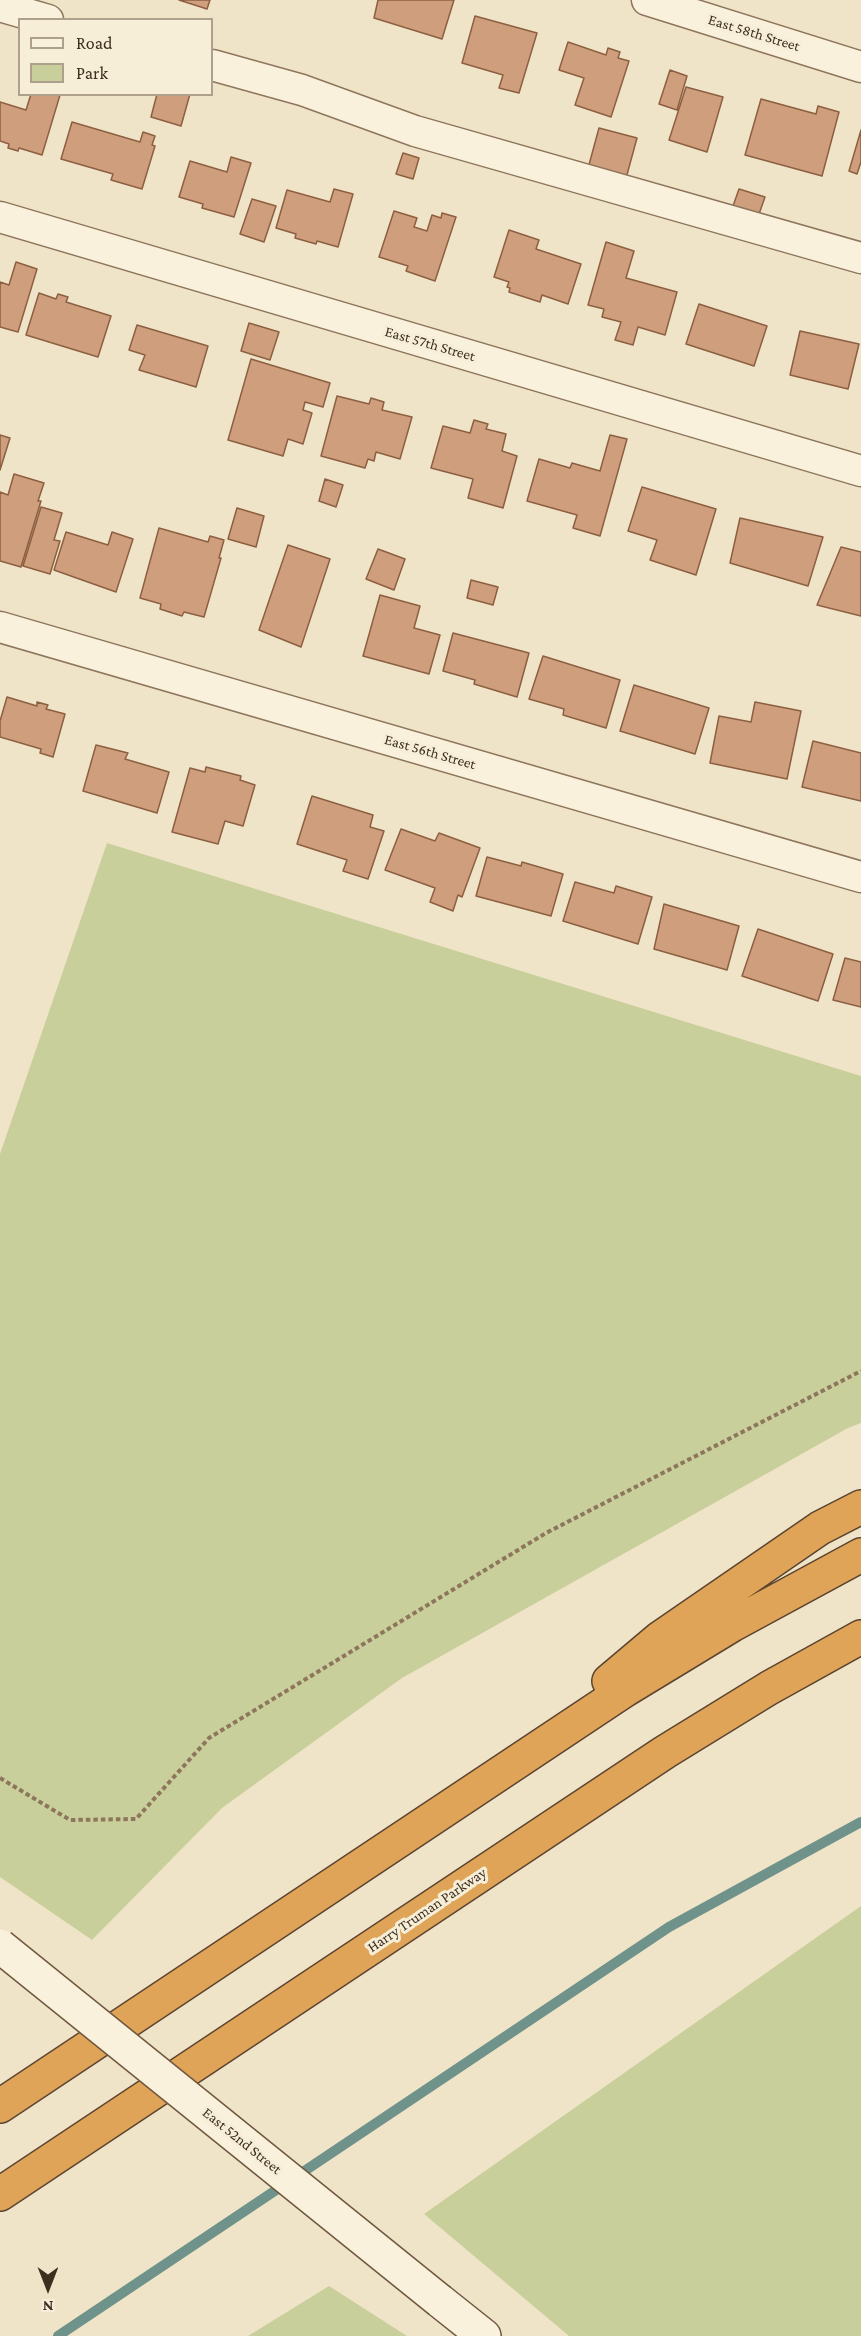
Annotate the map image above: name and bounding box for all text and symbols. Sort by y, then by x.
street label: East 58th Street [706,11,802,55]
legend [18,18,213,96]
text: Road [76,33,113,53]
text: Park [76,63,108,83]
street label: East 57th Street [383,323,477,365]
street label: East 56th Street [382,730,478,774]
street label: Harry Truman Parkway [364,1863,490,1957]
street label: East 52nd Street [199,2104,285,2178]
north arrow [18,2258,78,2318]
text: N [43,2298,53,2315]

